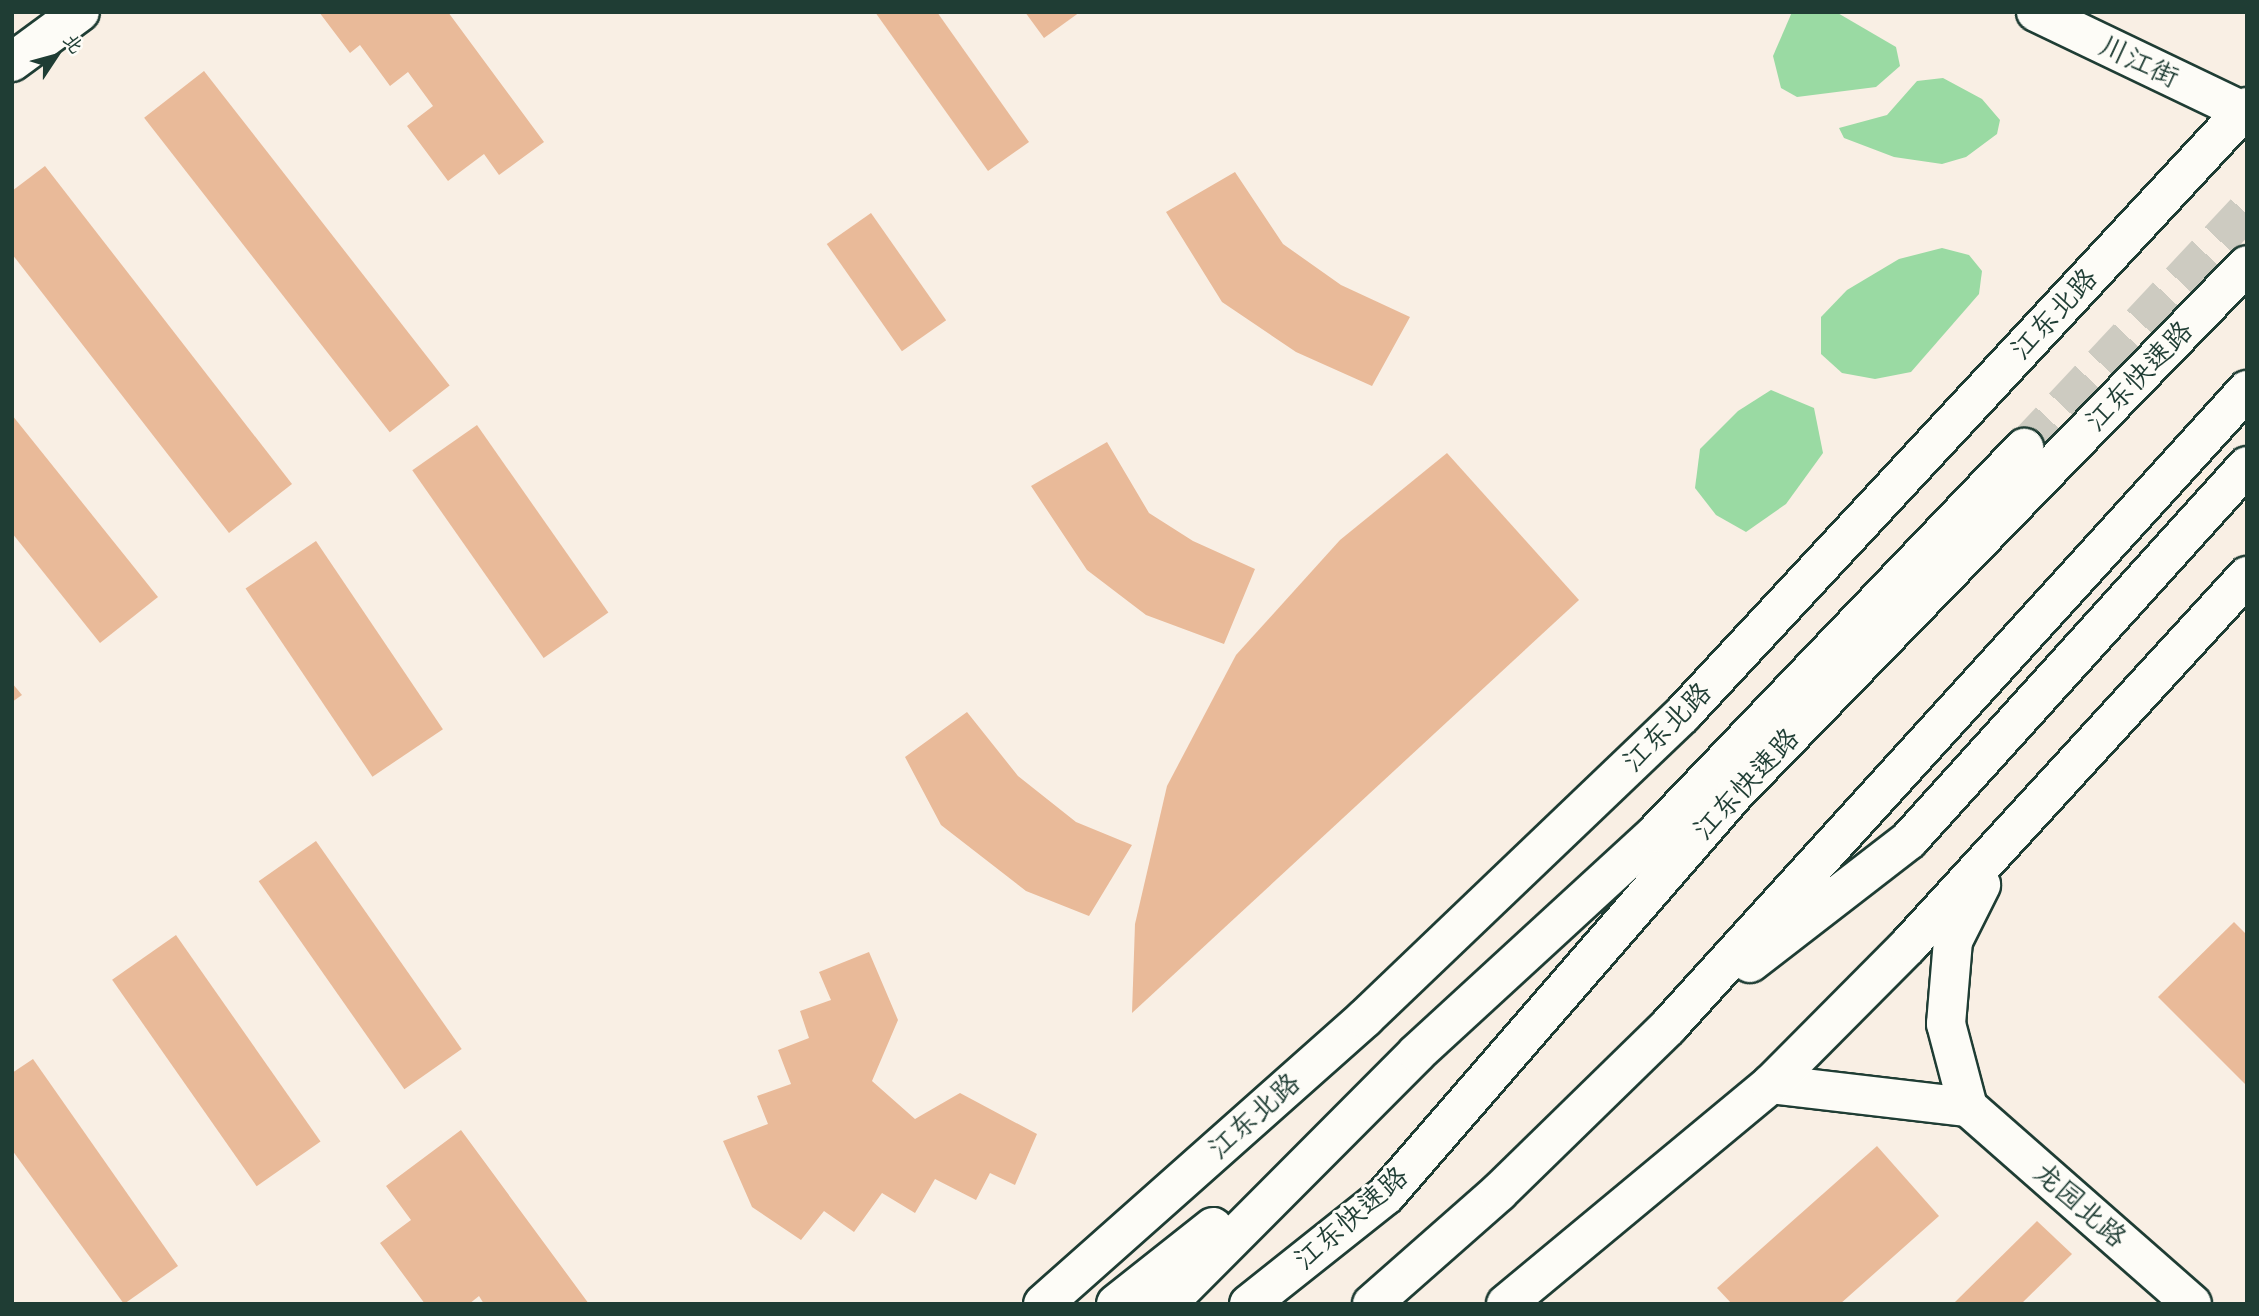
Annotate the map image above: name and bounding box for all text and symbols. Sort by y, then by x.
north arrow [21,21,91,91]
text: 北 [58,29,88,58]
street label: 川江街 [2094,29,2184,95]
street label: 江东北路 [2004,262,2104,366]
street label: 江东快速路 [2078,314,2200,438]
street label: 江东北路 [1616,676,1718,778]
street label: 江东快速路 [1686,721,1806,847]
street label: 江东北路 [1201,1066,1307,1166]
street label: 龙园北路 [2027,1156,2133,1254]
street label: 江东快速路 [1287,1159,1415,1277]

